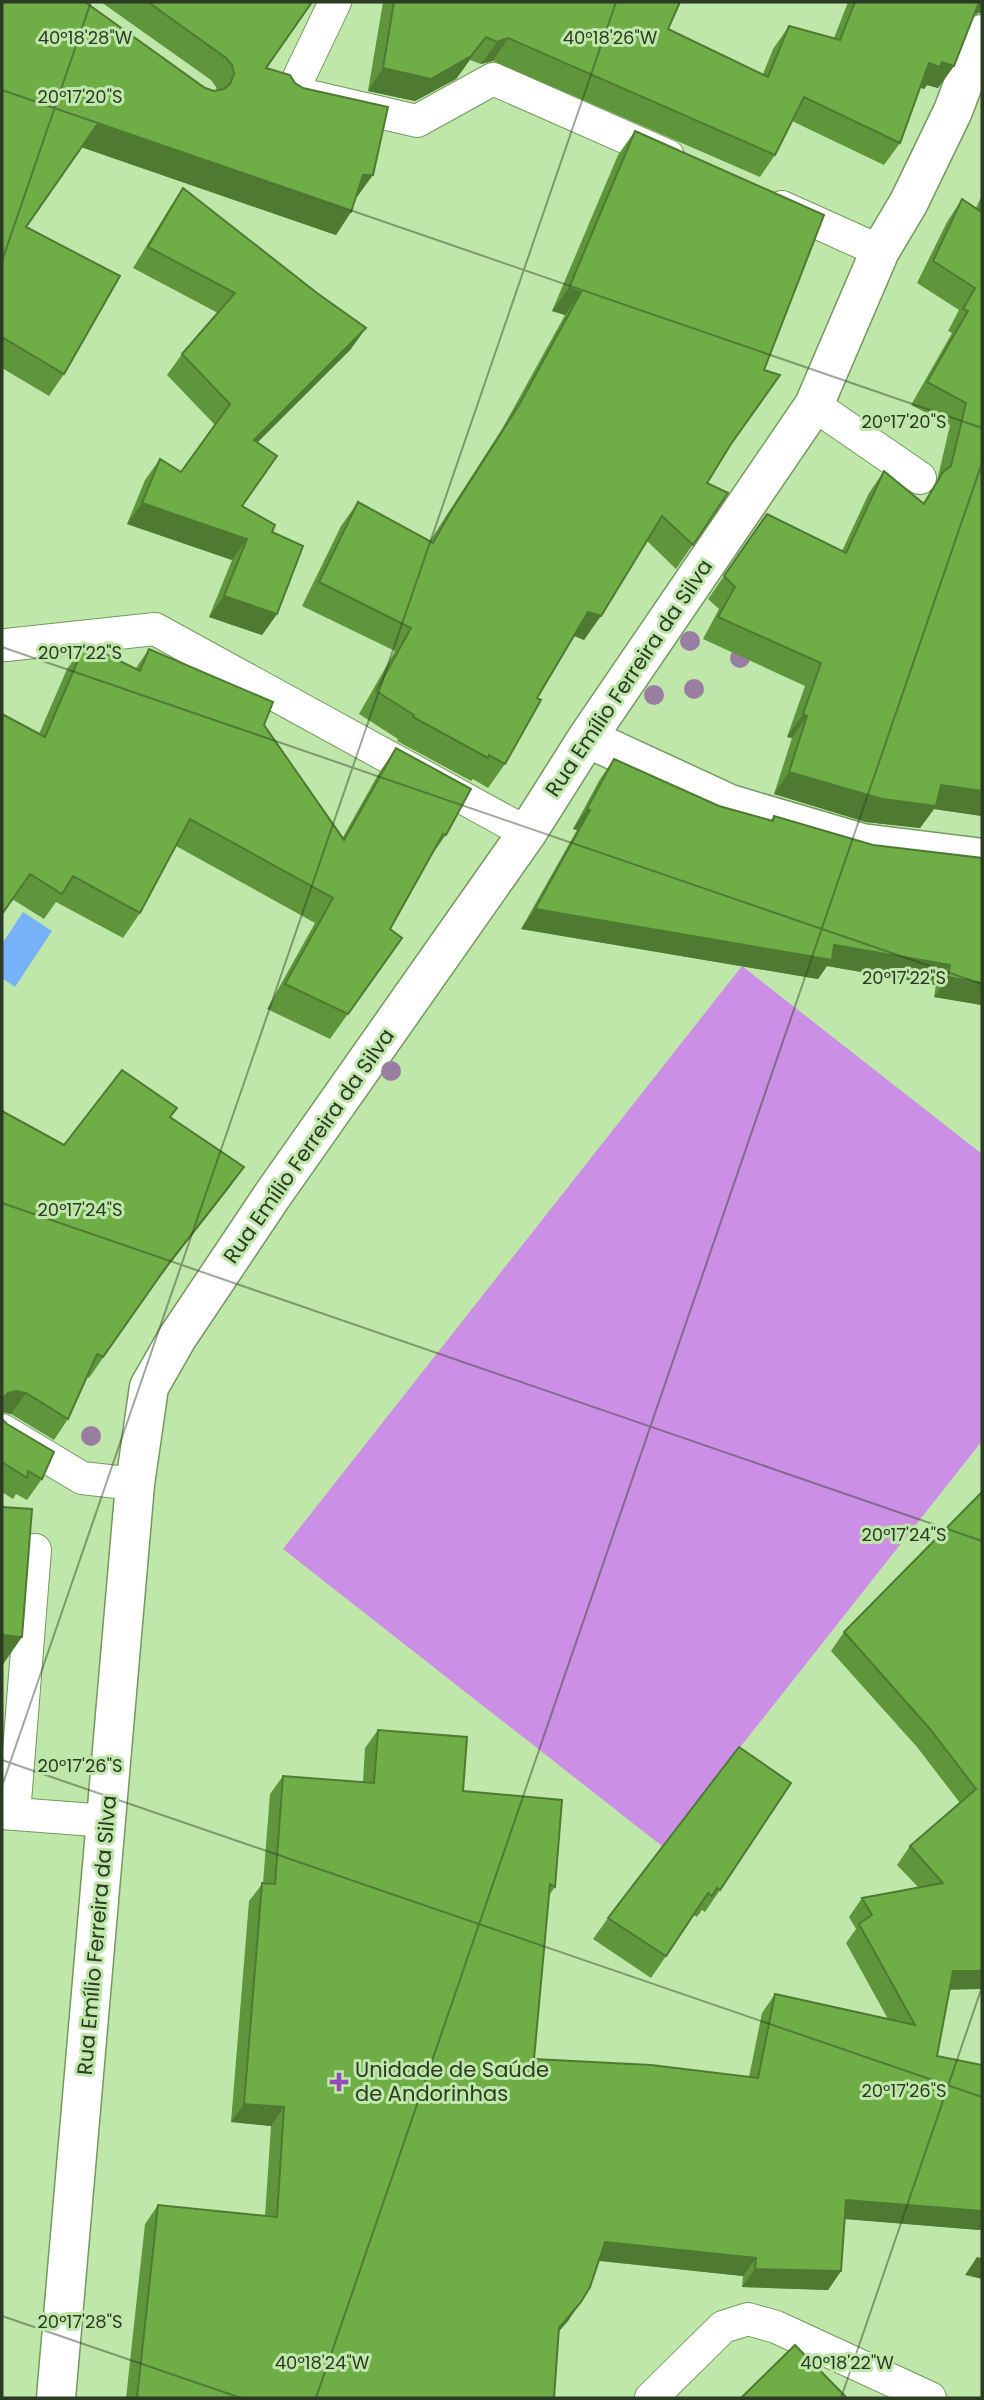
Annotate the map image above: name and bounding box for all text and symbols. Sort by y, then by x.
text: 40°18'28"W [38,25,133,50]
text: 40°18'26"W [563,25,658,50]
text: 20°17'20"S [38,84,122,109]
text: 20°17'20"S [862,409,946,434]
street label: Rua Emílio Ferreira da Silva [538,553,719,802]
text: 20°17'22"S [38,640,122,665]
text: 20°17'22"S [862,965,946,990]
street label: Rua Emílio Ferreira da Silva [216,1022,401,1269]
text: 20°17'24"S [38,1197,122,1222]
text: 20°17'24"S [862,1522,946,1547]
text: 20°17'26"S [37,1753,123,1778]
street label: Rua Emílio Ferreira da Silva [70,1794,123,2076]
place label: Unidade de Saúde de Andorinhas [355,2055,549,2108]
marker: Unidade de Saúde de Andorinhas [329,2072,349,2092]
text: 20°17'26"S [861,2078,947,2103]
text: 20°17'28"S [37,2309,123,2334]
text: 40°18'24"W [275,2350,370,2375]
text: 40°18'22"W [800,2350,894,2375]

